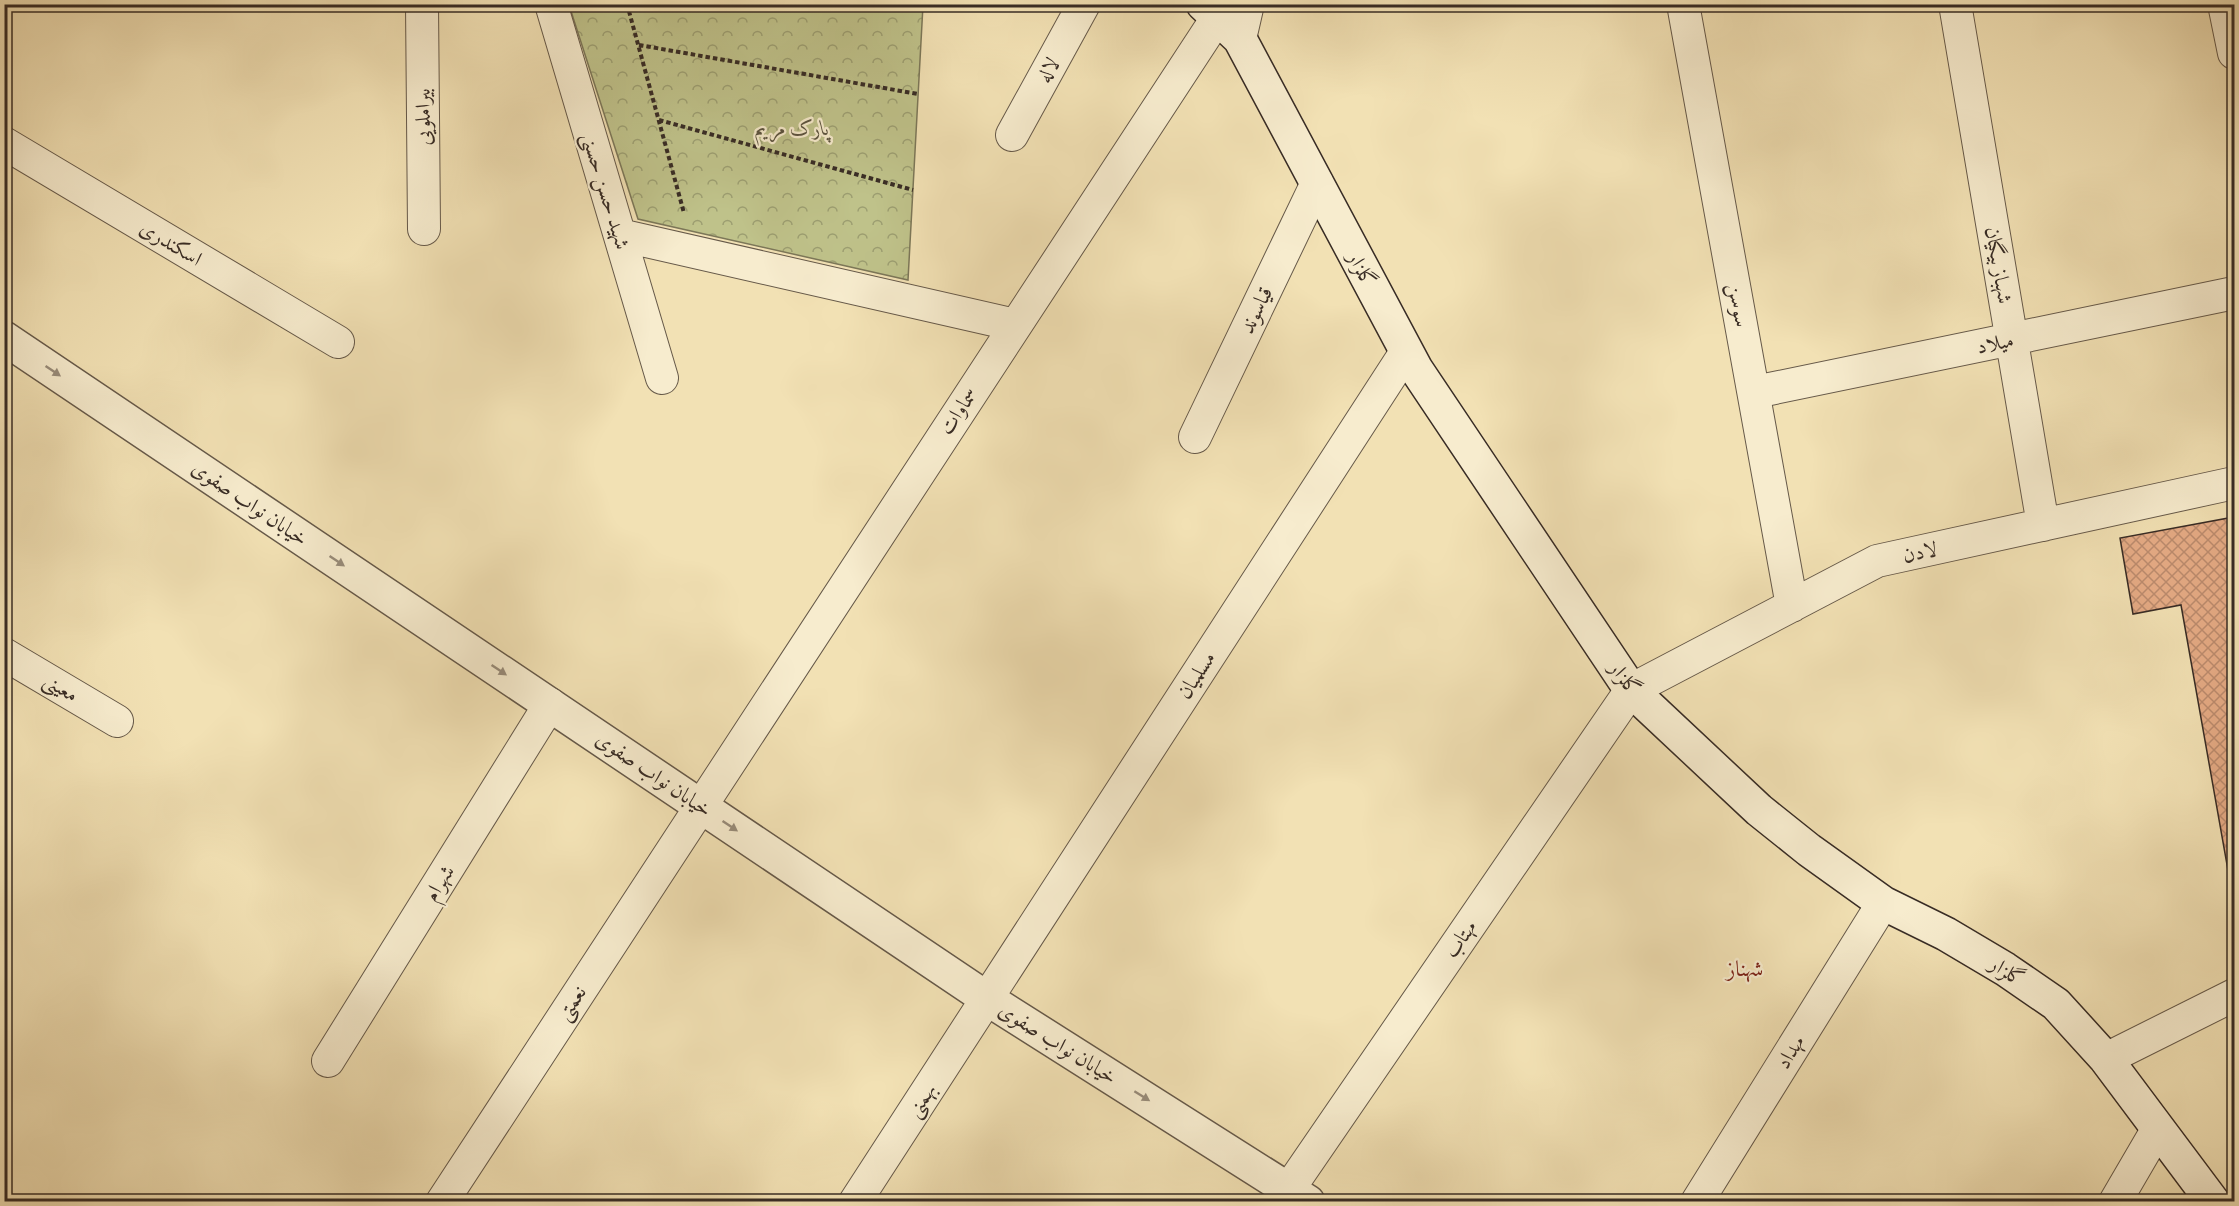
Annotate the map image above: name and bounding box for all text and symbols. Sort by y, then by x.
street label: لاله [1028,51,1067,88]
street label: بیراملویی [407,88,438,146]
park label: پارک مریم [754,112,832,146]
street label: شهید حسن حسنی [574,129,639,253]
street label: اسکندری [134,212,209,273]
street label: شهباز بیگیان [1977,224,2022,306]
street label: گلزار [1339,244,1385,292]
street label: قیاسوند [1231,281,1280,339]
street label: سوسن [1720,281,1759,329]
street label: میلاد [1973,323,2016,362]
one-way arrow [45,365,61,376]
street label: سماوات [930,381,985,441]
street label: خیابان نواب صفوی [186,452,315,553]
street label: لادن [1900,533,1940,570]
one-way arrow [329,555,345,566]
street label: مسلمیان [1168,645,1223,705]
street label: گلزار [1601,652,1649,702]
street label: معینی [38,664,85,709]
one-way arrow [491,664,507,675]
street label: خیابان نواب صفوی [590,723,719,824]
one-way arrow [722,820,739,831]
street label: شهرام [415,858,464,909]
street label: مهتاب [1435,913,1484,964]
street label: گلزار [1982,947,2031,994]
district label: شهناز [1725,952,1763,984]
street label: نعمتی [548,979,594,1027]
street label: خیابان نواب صفوی [993,994,1124,1091]
street label: مهداد [1767,1029,1812,1075]
street label: بهمنی [898,1076,943,1123]
one-way arrow [1134,1091,1150,1102]

